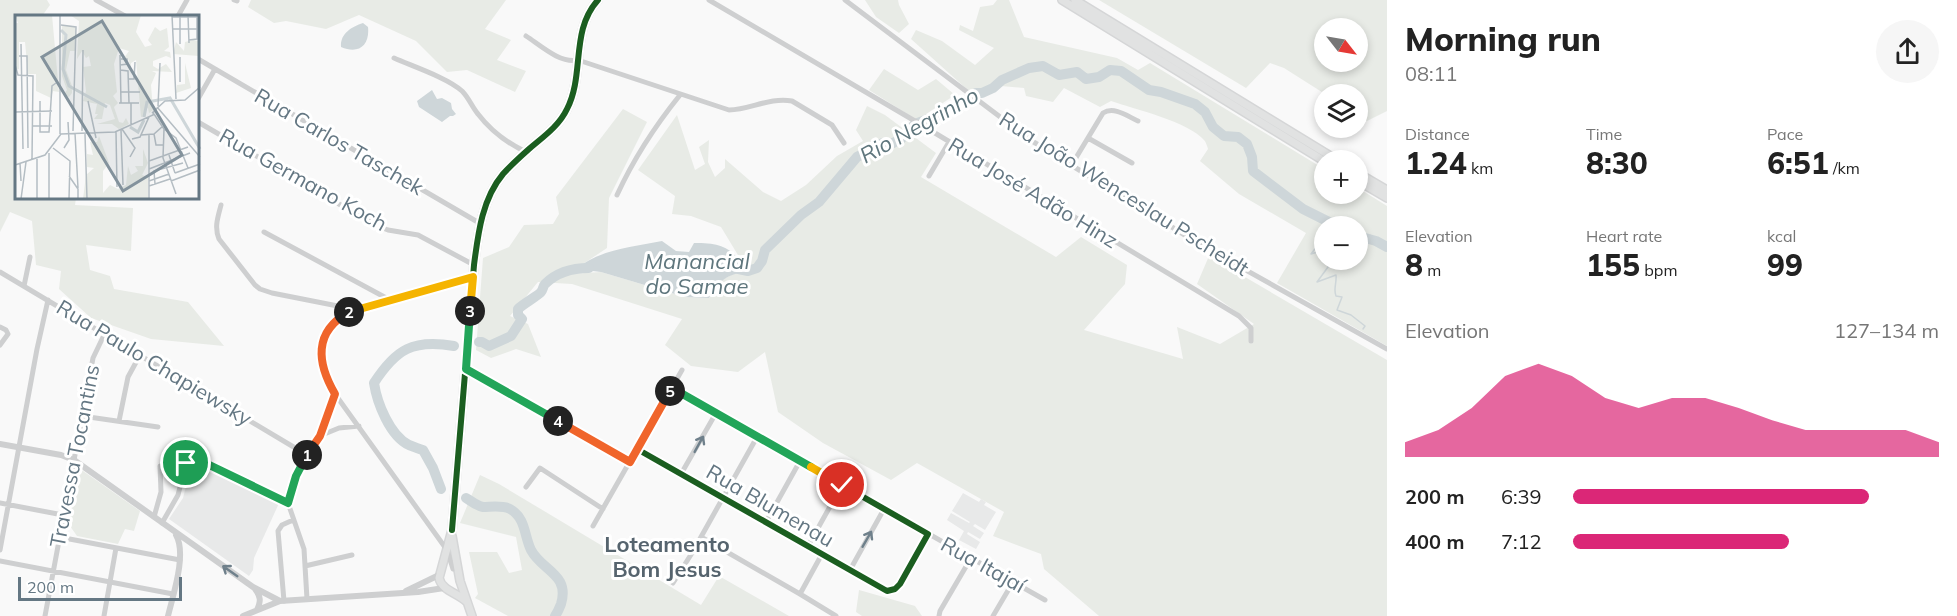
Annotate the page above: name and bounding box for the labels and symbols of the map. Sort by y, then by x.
inset map [15,15,200,200]
north arrow [1314,18,1368,72]
water label: Rio Negrinho [854,81,984,169]
street label: Rua Carlos Taschek [250,82,429,200]
street label: Rua João Wenceslau Pscheidt [995,105,1254,281]
street label: Rua Germano Koch [215,122,392,236]
street label: Rua José Adão Hinz [944,131,1123,253]
water label: Manancial do Samae [644,247,751,300]
street label: Rua Paulo Chapiewsky [52,293,257,431]
pin: 3 [455,296,485,326]
pin: 2 [334,297,364,327]
street label: Travessa Tocantins [44,362,105,549]
pin: 5 [655,376,685,406]
pin: 4 [543,406,573,436]
one-way arrow [693,435,705,452]
pin [160,437,211,488]
pin: 1 [292,440,322,470]
street label: Rua Blumenau [702,458,839,552]
pin [816,459,867,510]
district label: Loteamento Bom Jesus [604,530,730,583]
street label: Rua Itajaí [937,530,1031,598]
one-way arrow [861,531,873,548]
one-way arrow [222,565,239,577]
scale bar [18,574,182,602]

